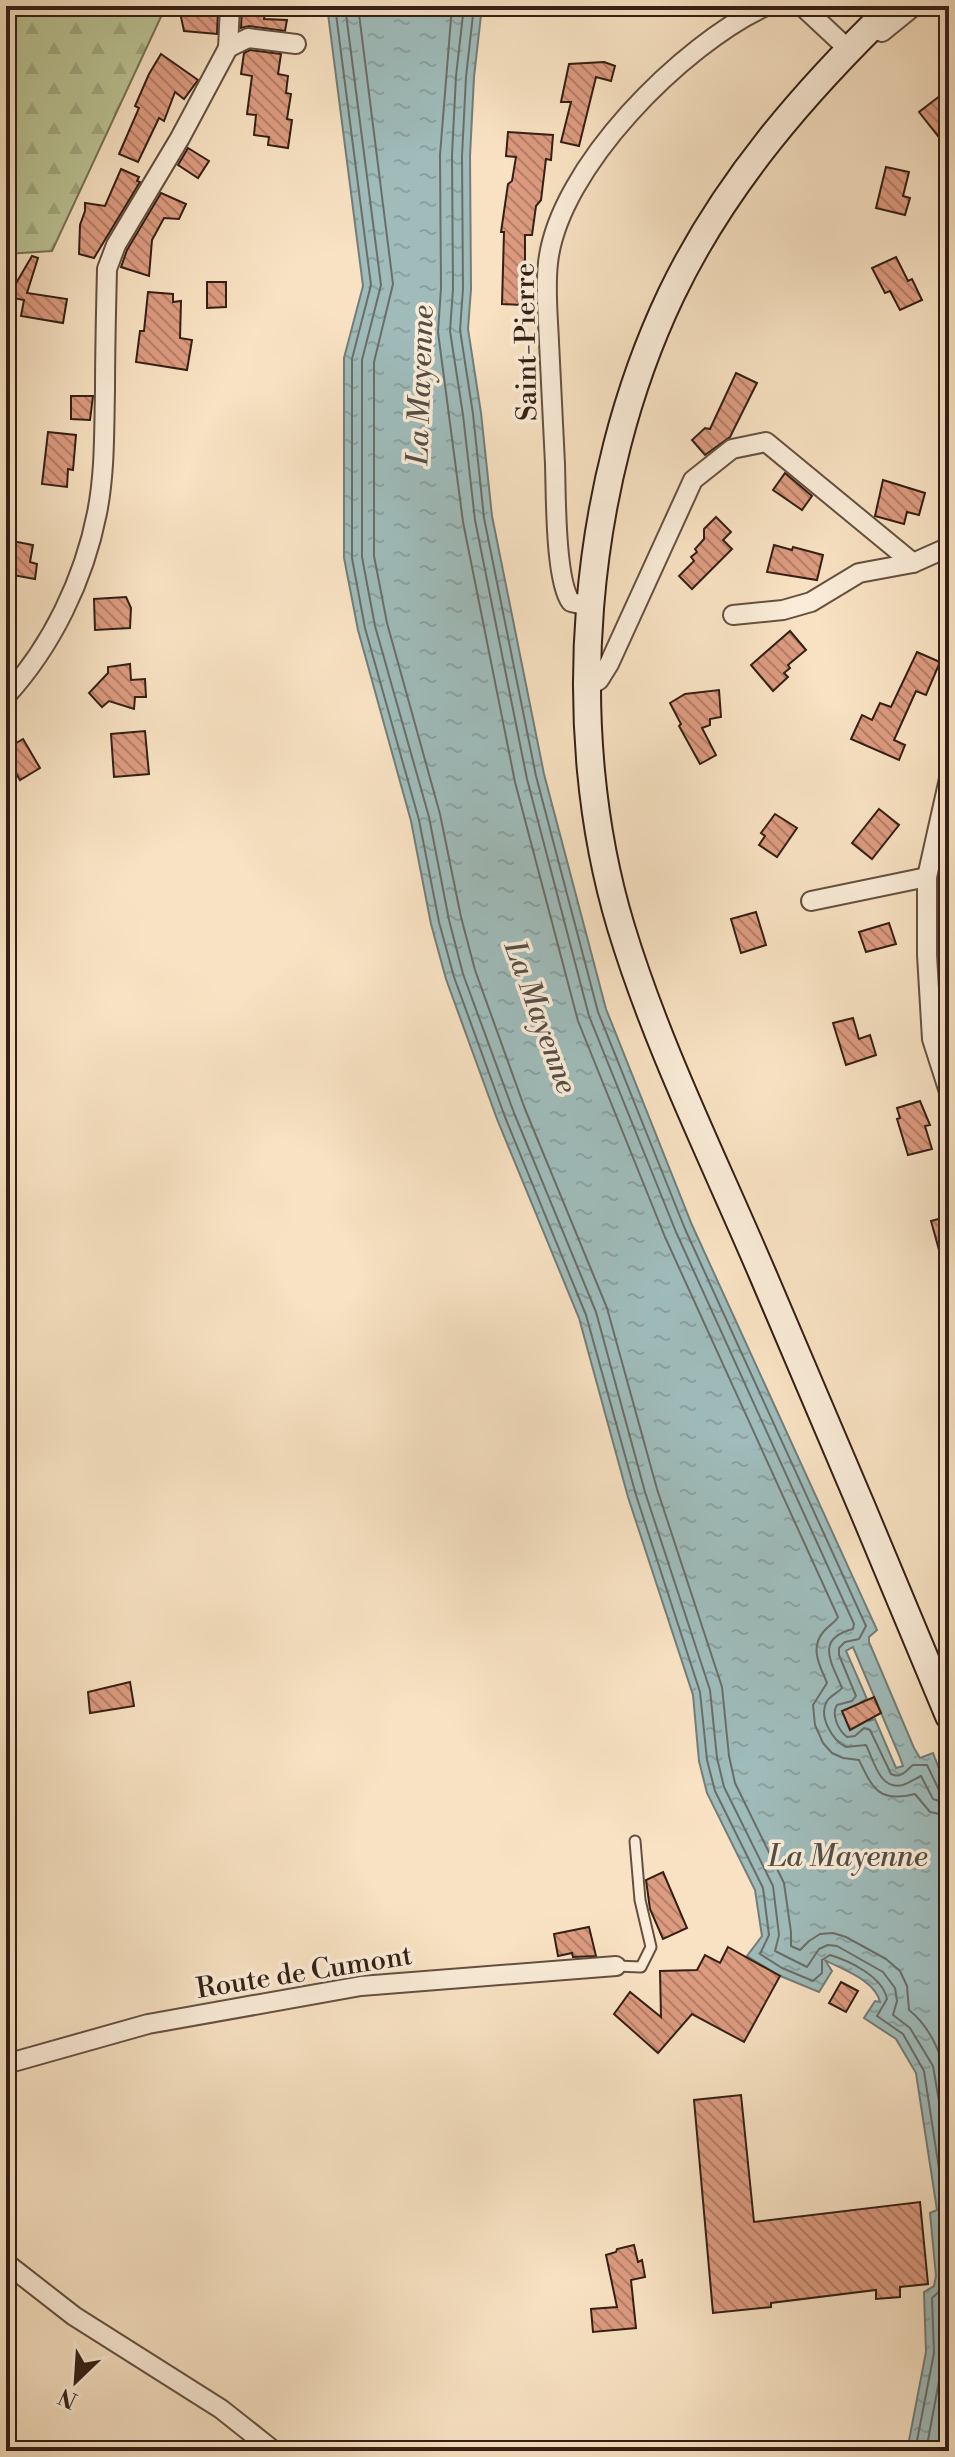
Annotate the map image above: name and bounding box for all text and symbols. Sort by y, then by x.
street label: Saint-Pierre [508,263,545,421]
water label: La Mayenne [399,305,443,466]
water label: La Mayenne [495,935,585,1099]
water label: La Mayenne [767,1838,928,1876]
street label: Route de Cumont [194,1938,415,2007]
north arrow [36,2341,116,2421]
text: N [54,2382,82,2414]

